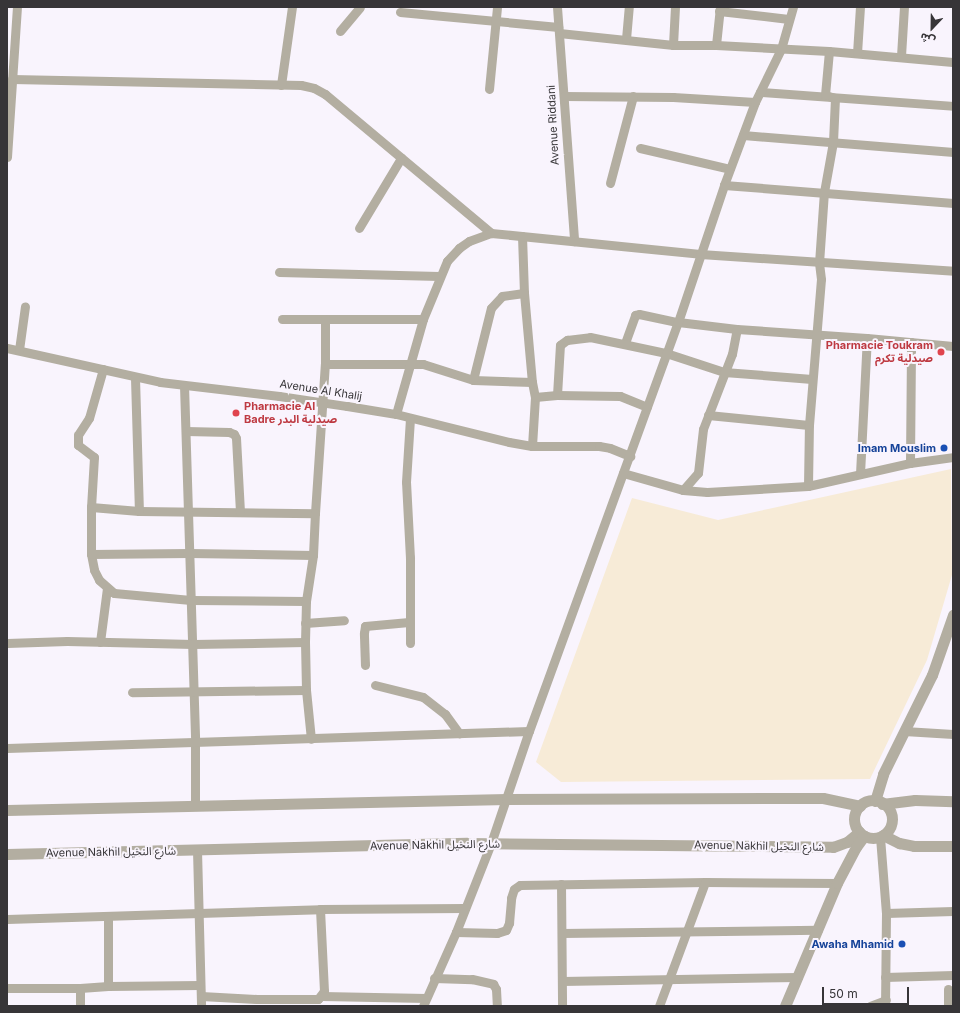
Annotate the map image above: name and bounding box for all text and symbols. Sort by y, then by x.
north arrow [912,8,952,48]
text: ش [918,30,937,48]
street label: Avenue Riddani [544,85,562,165]
place label: Pharmacie Toukram صيدلية تكرم [826,339,933,365]
marker: Pharmacie Toukram صيدلية تكرم [936,347,946,357]
street label: Avenue Al Khalij [279,377,363,403]
place label: Pharmacie Al Badre صيدلية البدر [244,400,337,426]
marker: Pharmacie Al Badre صيدلية البدر [231,408,241,418]
place label: Imam Mouslim [858,441,936,455]
marker: Imam Mouslim [939,443,949,453]
street label: Avenue Nakhil شارع النخيل [370,837,500,853]
street label: Avenue Nakhil شارع النخيل [694,838,824,854]
street label: Avenue Nakhil شارع النخيل [46,844,176,860]
place label: Awaha Mhamid [812,937,894,951]
marker: Awaha Mhamid [897,939,907,949]
scale bar [824,979,911,1005]
text: 50 m [829,986,858,1001]

